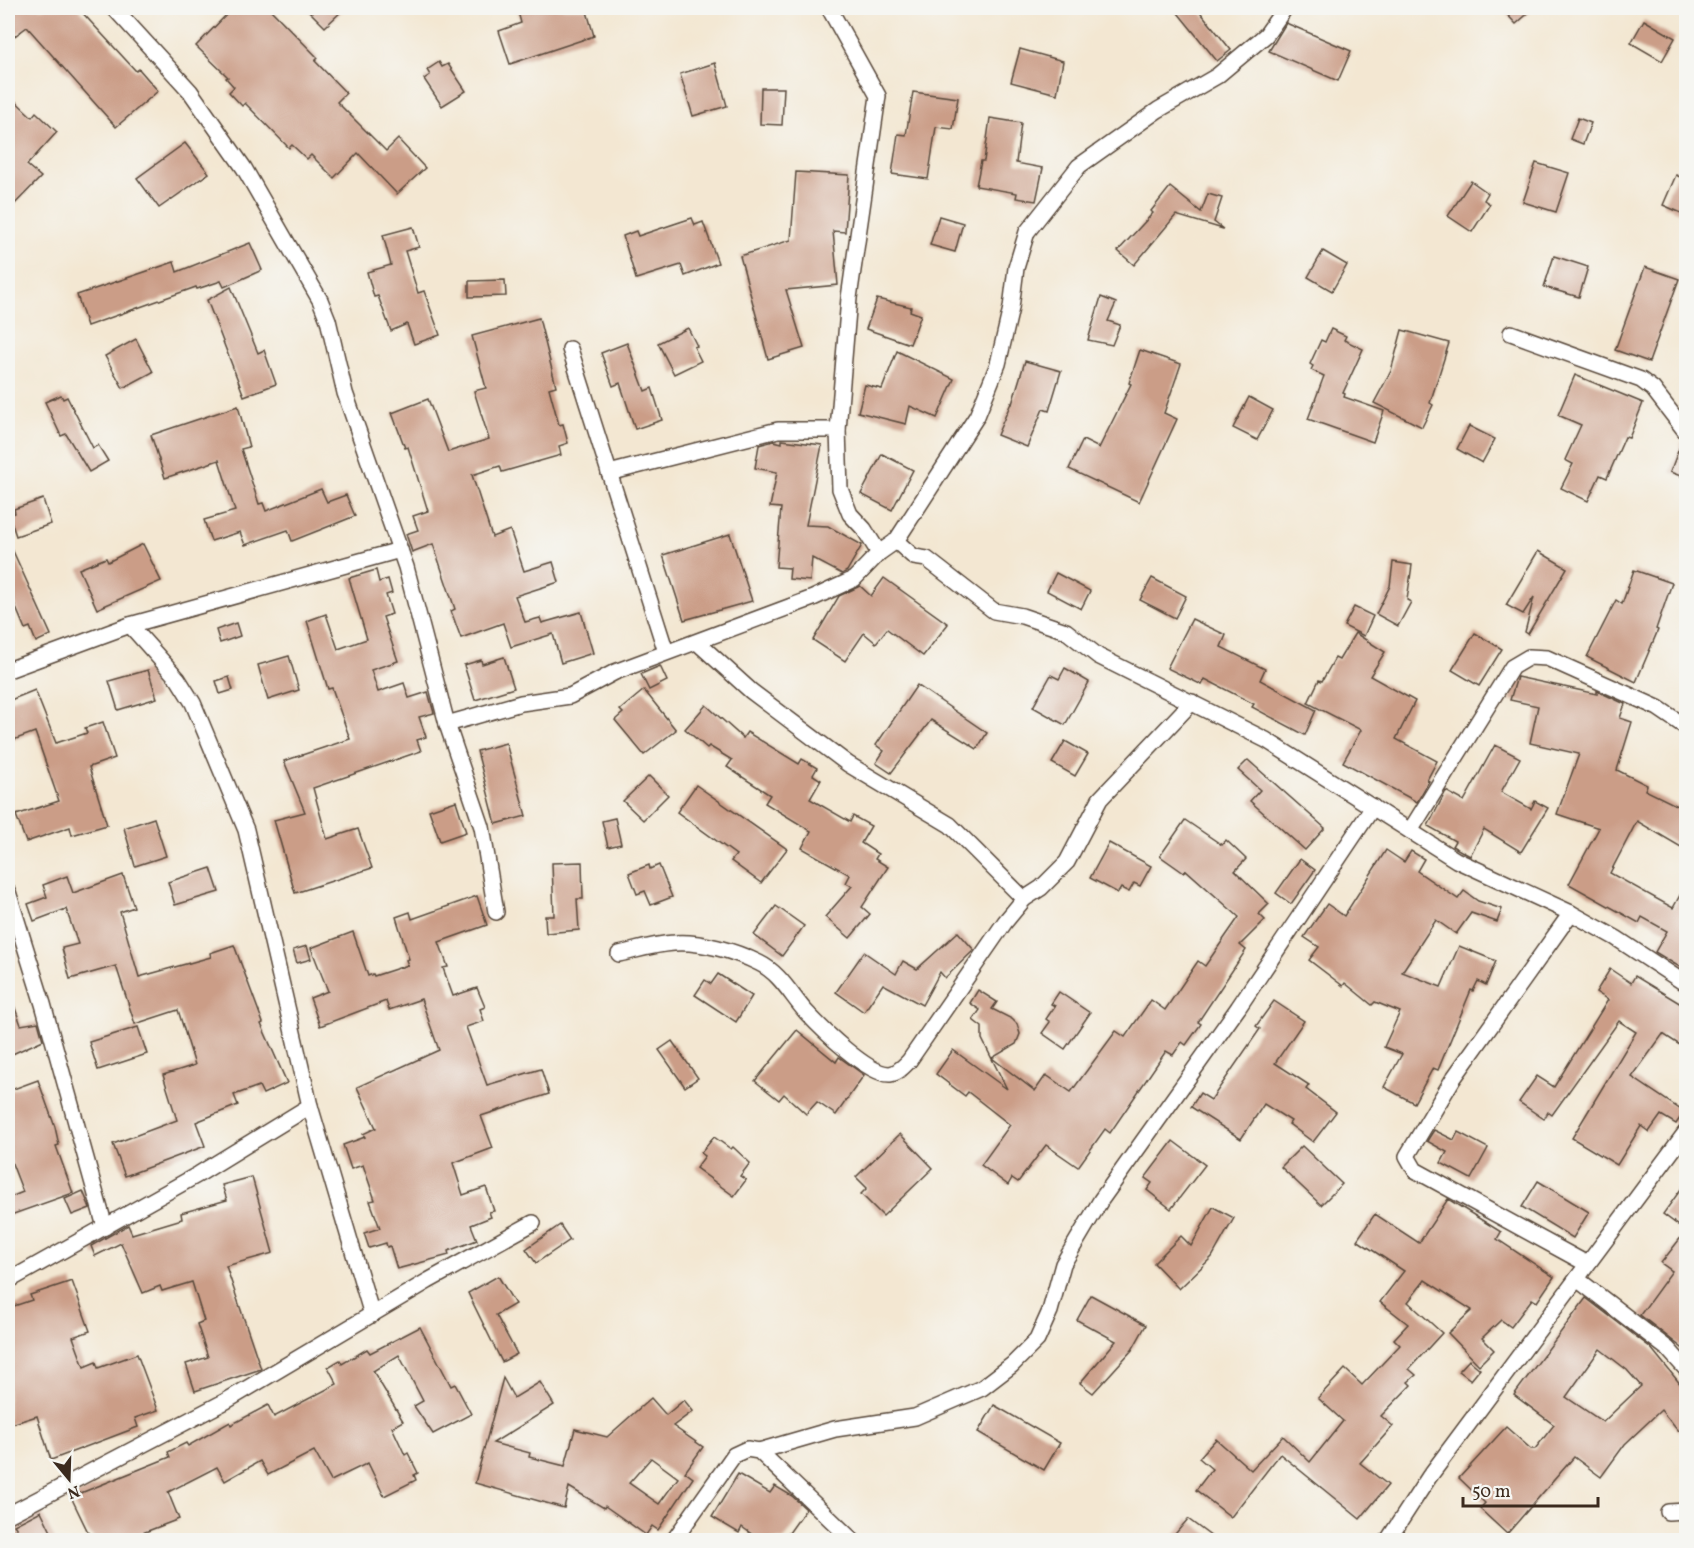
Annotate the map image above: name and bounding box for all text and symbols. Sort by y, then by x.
north arrow [39,1449,99,1509]
scale bar [1463,1470,1598,1508]
text: N [64,1479,82,1504]
text: 50 m [1472,1480,1511,1505]

